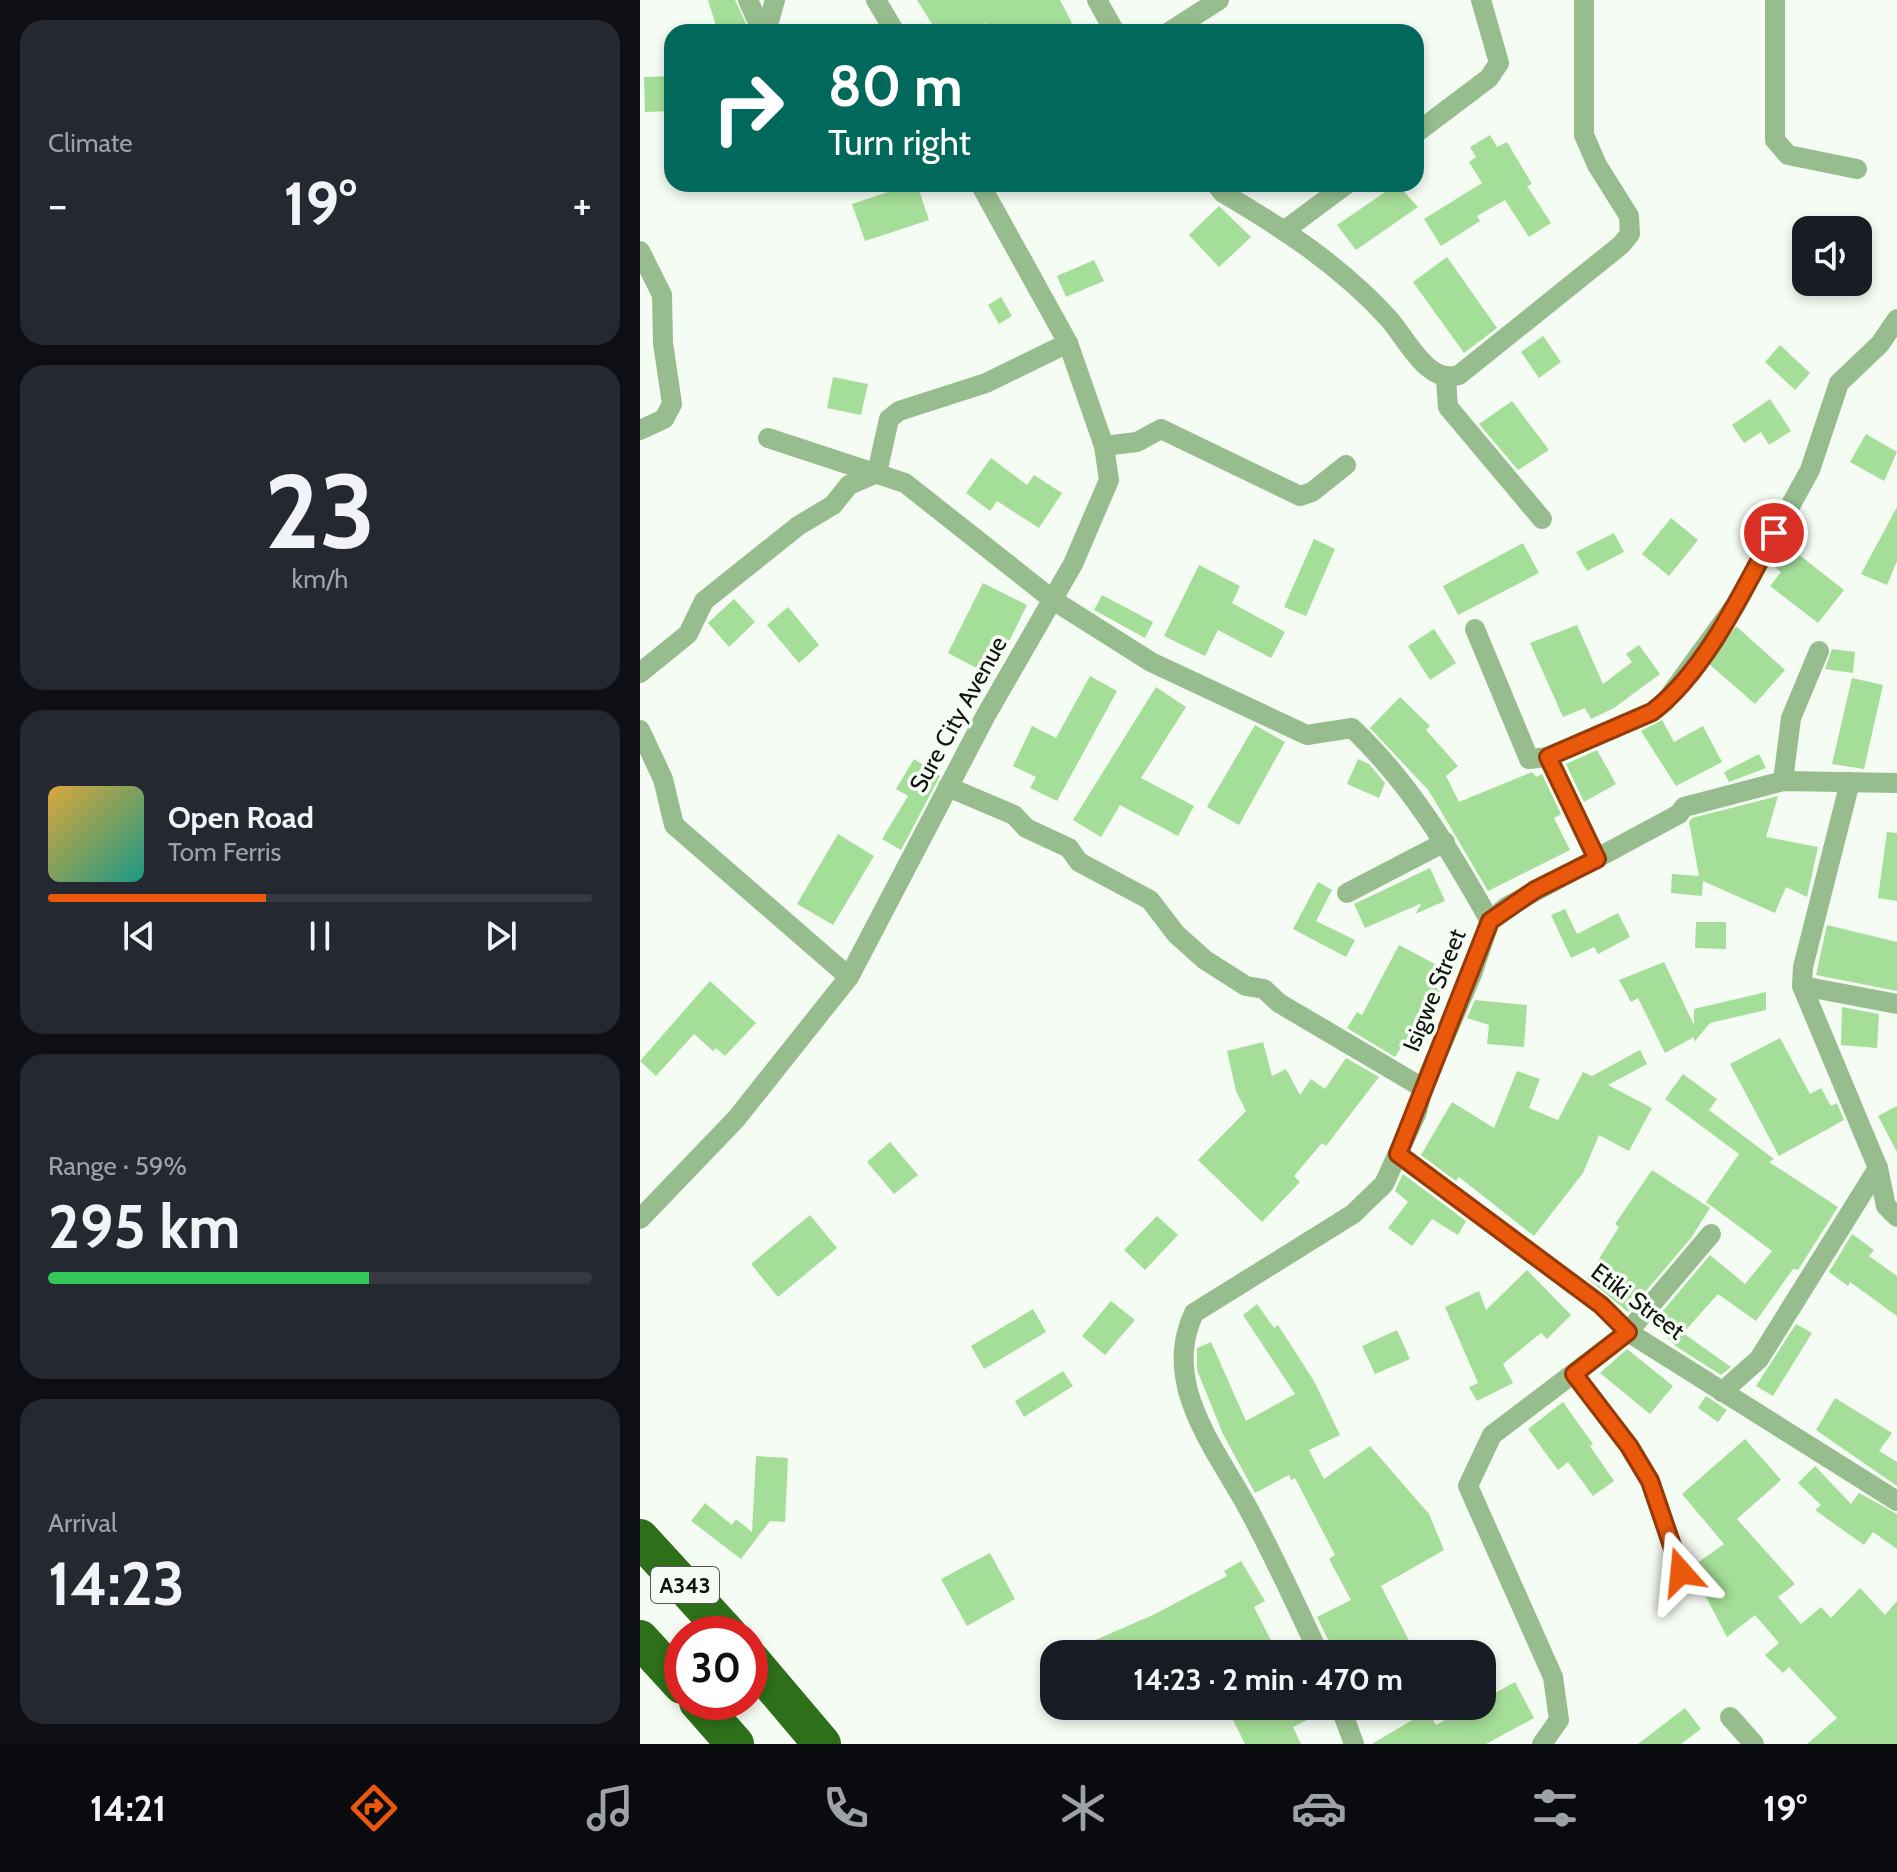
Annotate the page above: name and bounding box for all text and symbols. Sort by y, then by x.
text: 80 m [828,52,963,120]
icon: right [696,56,800,160]
text: Turn right [828,120,971,164]
text: Climate [48,127,133,159]
text: 19° [283,167,357,240]
text: − [48,178,67,231]
text: + [573,178,592,231]
map controls [1792,216,1872,296]
button: sound [1792,216,1872,296]
text: 23 [264,448,376,574]
pin [1740,499,1808,567]
icon: arrive [1752,511,1796,555]
text: km/h [292,563,348,595]
street label: Sure City Avenue [903,631,1013,797]
text: Open Road [168,799,314,836]
text: Tom Ferris [168,836,281,868]
icon: previous [117,914,161,958]
icon: pause [298,914,342,958]
icon: next [479,914,523,958]
street label: Isigwe Street [1396,925,1472,1055]
text: Range · 59% [48,1150,187,1182]
text: 295 km [48,1190,240,1263]
street label: Etiki Street [1586,1257,1690,1345]
text: Arrival [48,1507,117,1539]
position arrow [1639,1530,1723,1614]
text: 14:23 [48,1547,185,1620]
road number: A343 [651,1567,719,1603]
speed limit sign: 30 [664,1616,768,1720]
text: 14:23 · 2 min · 470 m [1133,1661,1403,1698]
icon: directions [346,1780,402,1836]
icon: music [582,1780,638,1836]
icon: phone [818,1780,874,1836]
icon: climate [1055,1780,1111,1836]
icon: car [1291,1780,1347,1836]
icon: filters [1527,1780,1583,1836]
text: 14:21 [90,1786,166,1830]
text: 19° [1763,1786,1807,1830]

